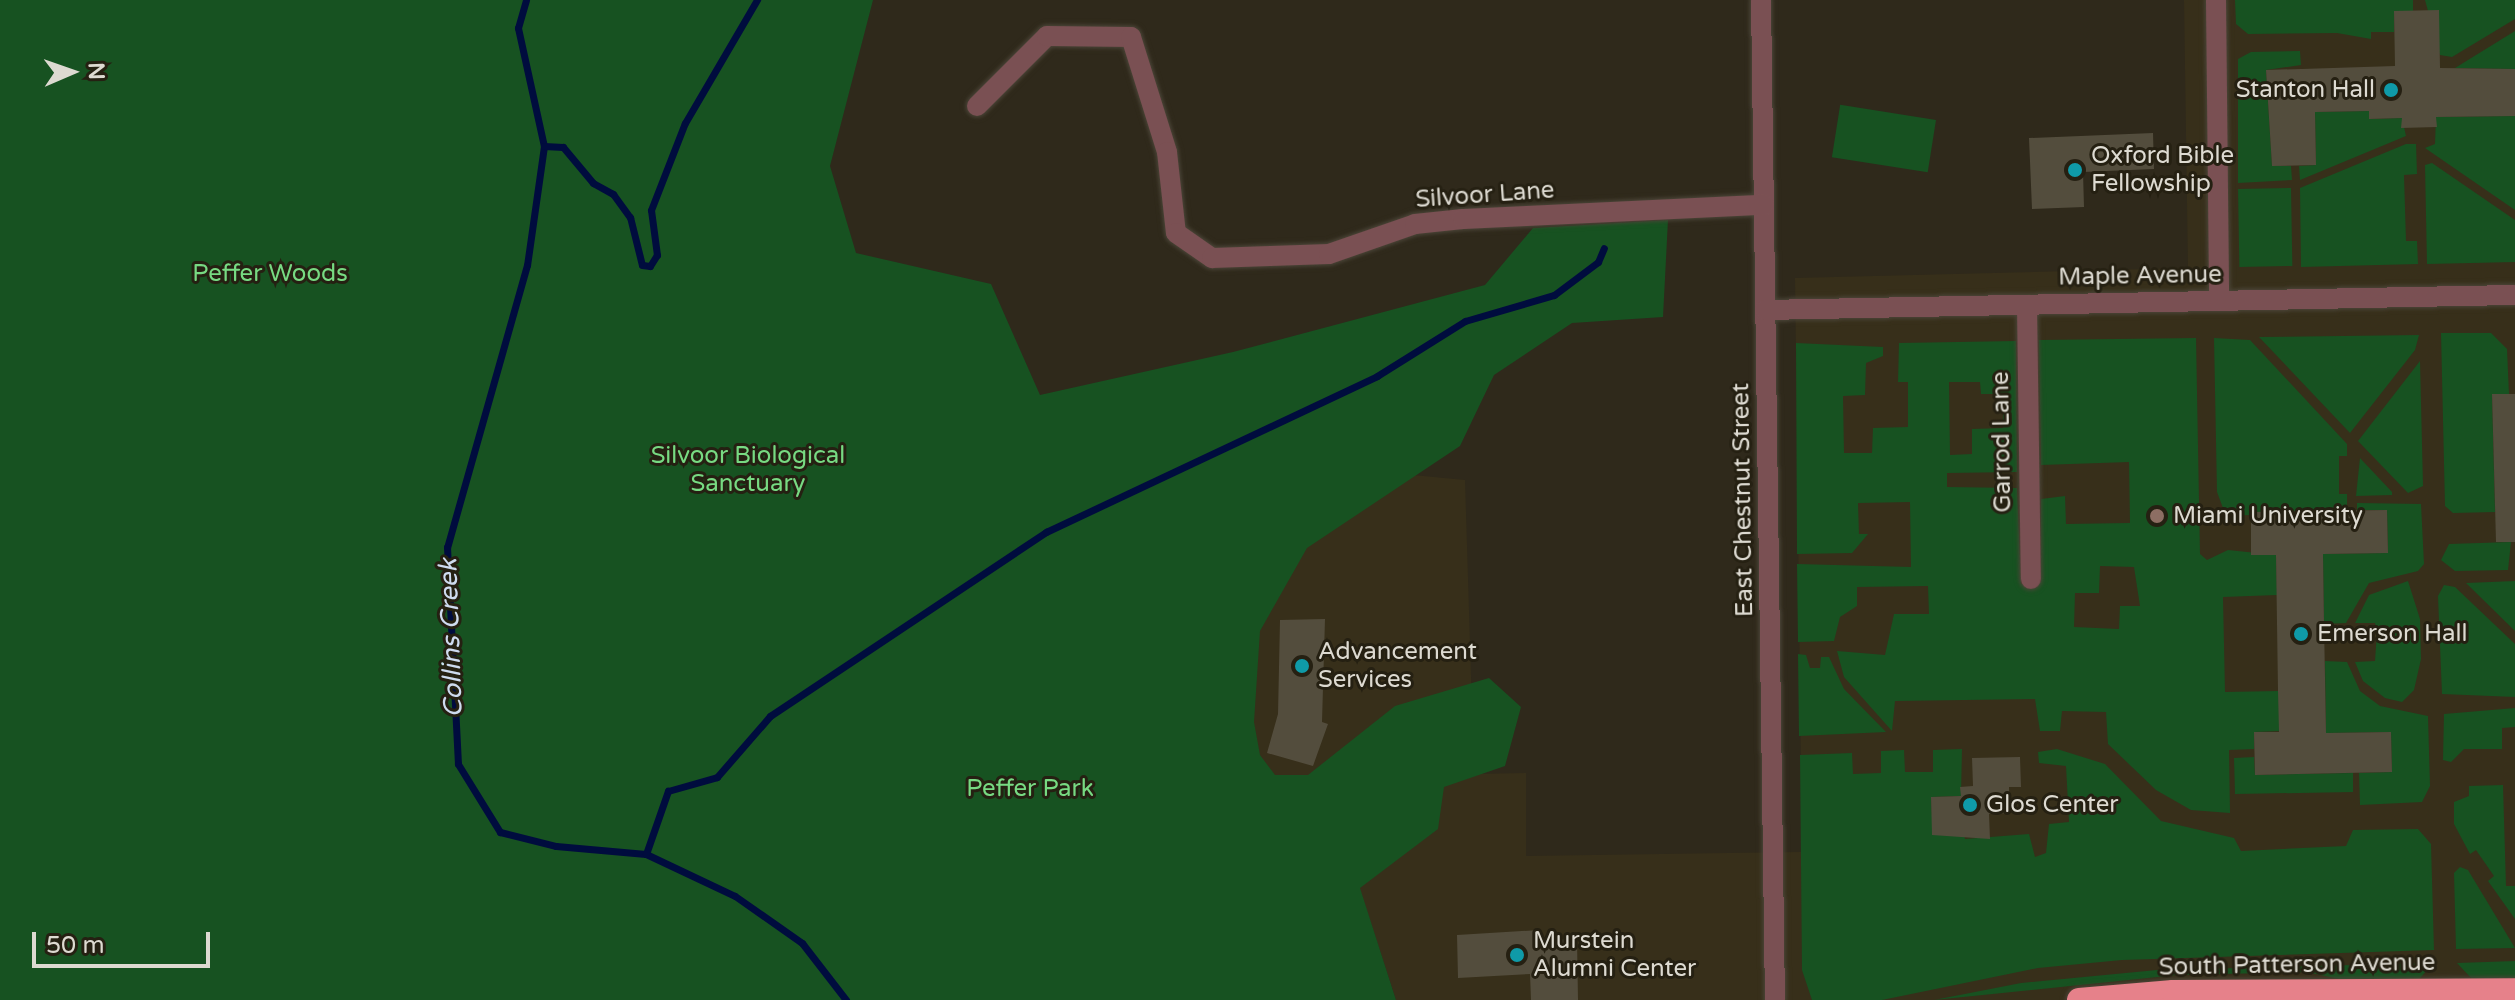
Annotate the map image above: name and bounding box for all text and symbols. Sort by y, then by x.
north arrow [32,32,112,112]
text: N [83,62,109,80]
place label: Stanton Hall [2236,76,2375,104]
marker: Stanton Hall [2382,81,2400,99]
place label: Oxford Bible Fellowship [2091,142,2234,198]
marker: Oxford Bible Fellowship [2066,161,2084,179]
street label: Silvoor Lane [1415,176,1555,214]
park label: Peffer Woods [192,260,348,288]
street label: Maple Avenue [2058,260,2222,292]
street label: Garrod Lane [1986,371,2018,513]
street label: East Chestnut Street [1727,383,1759,617]
park label: Silvoor Biological Sanctuary [651,442,845,498]
place label: Miami University [2173,502,2363,530]
marker: Miami University [2148,507,2166,525]
water label: Collins Creek [433,558,469,718]
place label: Emerson Hall [2317,620,2467,648]
marker: Emerson Hall [2292,625,2310,643]
place label: Advancement Services [1318,638,1477,694]
marker: Advancement Services [1293,657,1311,675]
park label: Peffer Park [966,775,1094,803]
place label: Glos Center [1986,791,2118,819]
marker: Glos Center [1961,796,1979,814]
scale bar [36,916,214,966]
place label: Murstein Alumni Center [1533,927,1696,983]
text: 50 m [46,931,104,960]
marker: Murstein Alumni Center [1508,946,1526,964]
street label: South Patterson Avenue [2159,948,2435,982]

